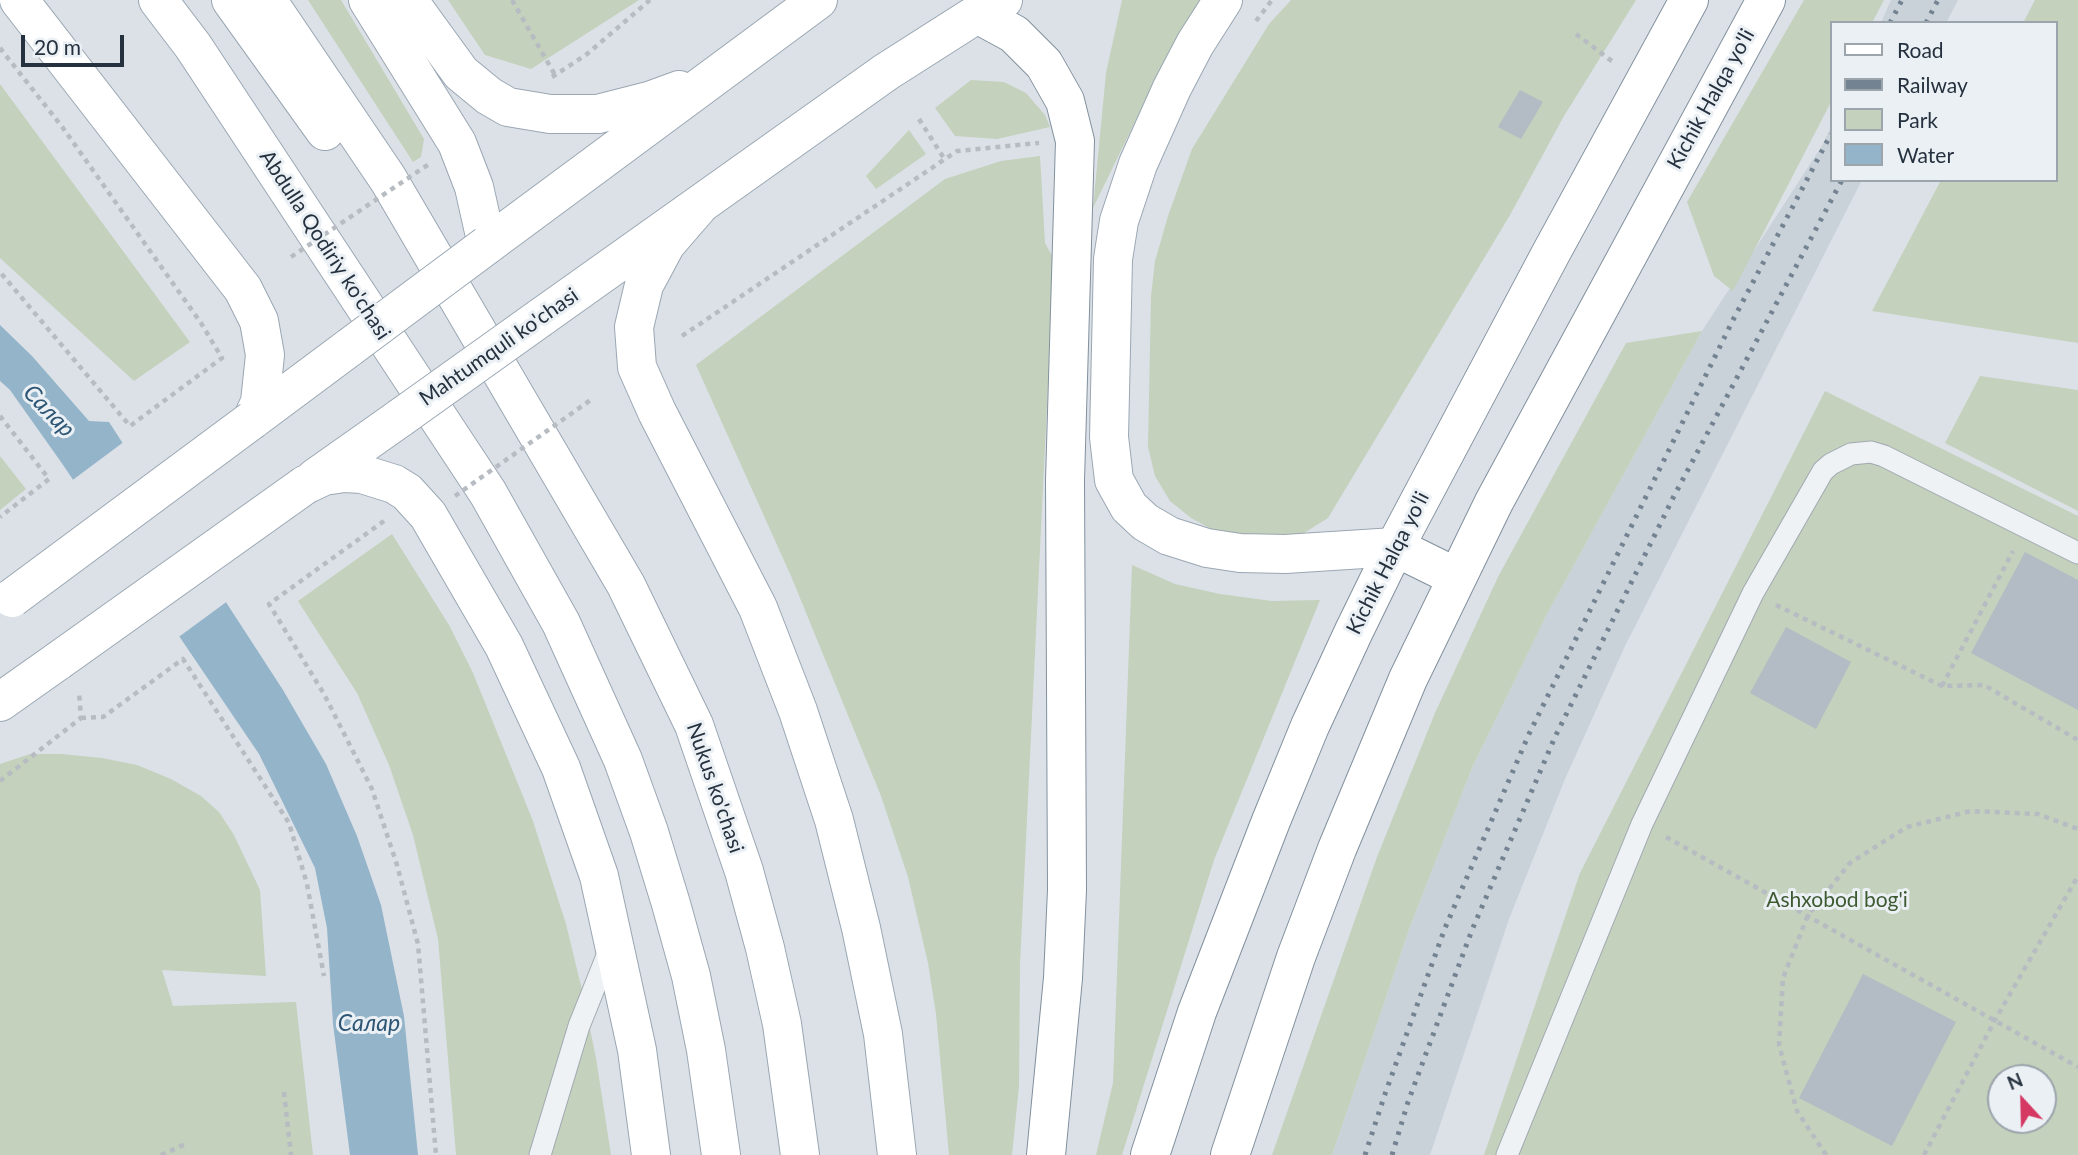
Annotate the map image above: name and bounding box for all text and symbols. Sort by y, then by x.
scale bar [24,21,128,65]
legend [1829,21,2057,182]
street label: Kichik Halqa yo'li [1662,24,1760,174]
text: 20 m [34,34,81,59]
text: Road [1897,37,1944,62]
text: Railway [1897,72,1968,97]
text: Park [1897,107,1938,132]
text: Water [1897,142,1954,167]
street label: Abdulla Qodiriy ko'chasi [254,145,396,345]
street label: Mahtumquli ko'chasi [415,283,583,411]
water label: Салар [17,379,81,443]
street label: Kichik Halqa yo'li [1341,487,1435,639]
street label: Nukus ko'chasi [681,720,749,856]
park label: Ashxobod bog'i [1766,887,1908,913]
water label: Салар [338,1010,400,1038]
north arrow [1987,1064,2057,1134]
text: N [2004,1068,2026,1094]

